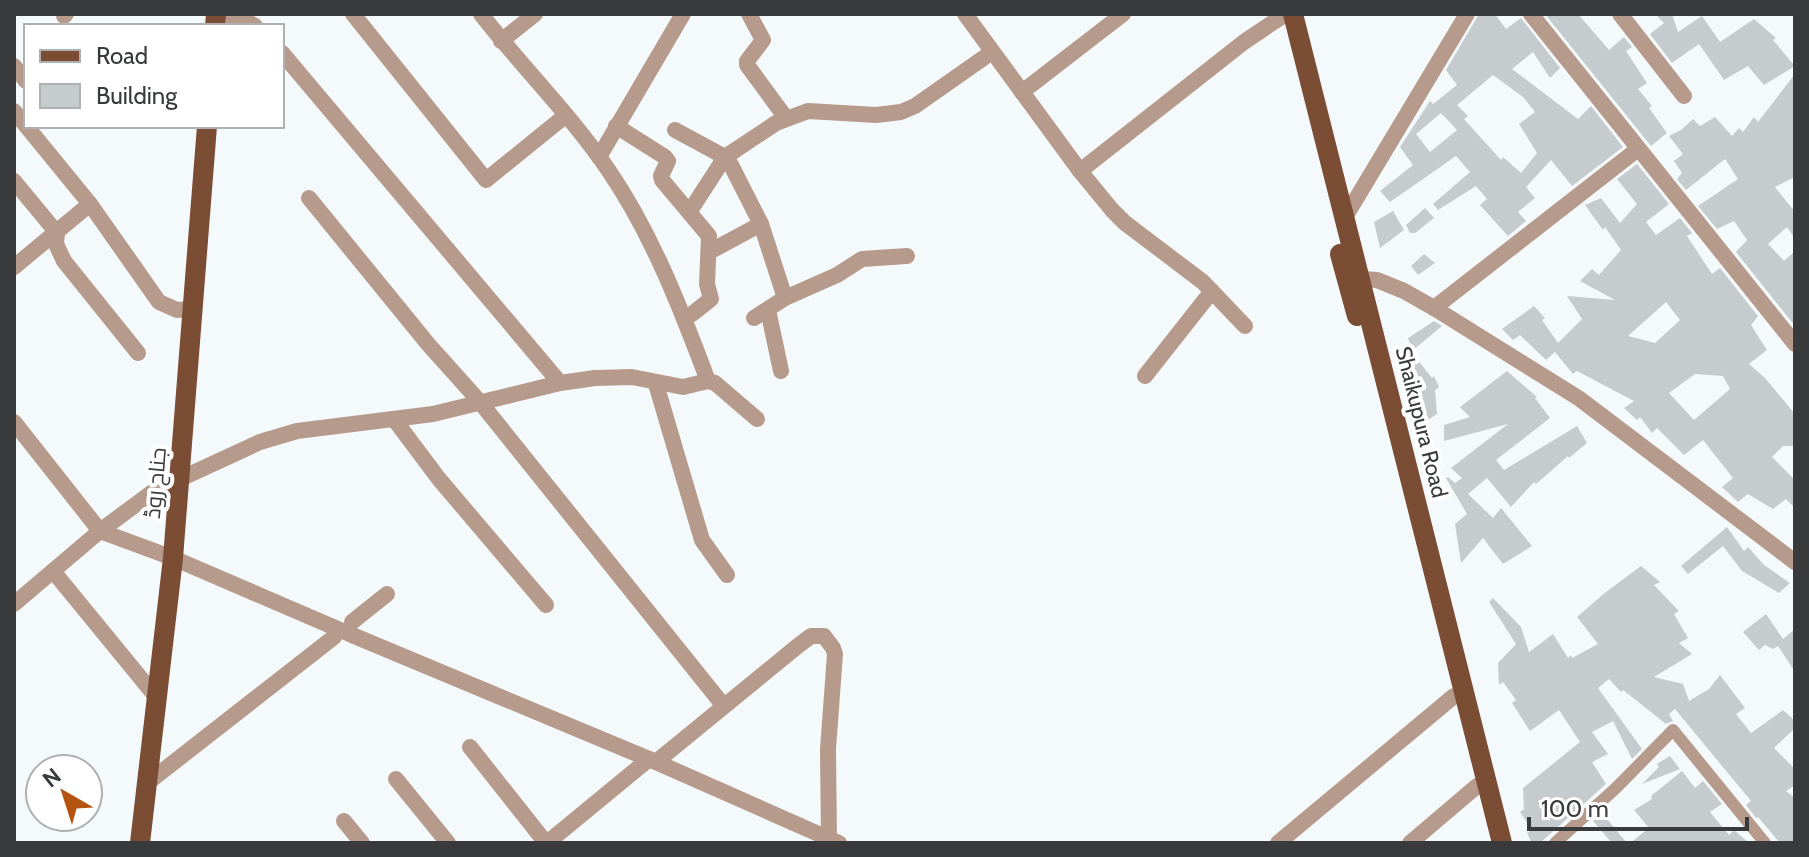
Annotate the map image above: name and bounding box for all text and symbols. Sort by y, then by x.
legend [24,24,284,128]
text: Road [96,41,148,70]
text: Building [96,81,178,110]
street label: Shaikupura Road [1390,344,1453,501]
street label: جناح روڈ [139,446,173,520]
north arrow [24,753,104,833]
text: N [37,762,66,793]
scale bar [1529,781,1747,831]
text: 100 m [1541,794,1609,823]

